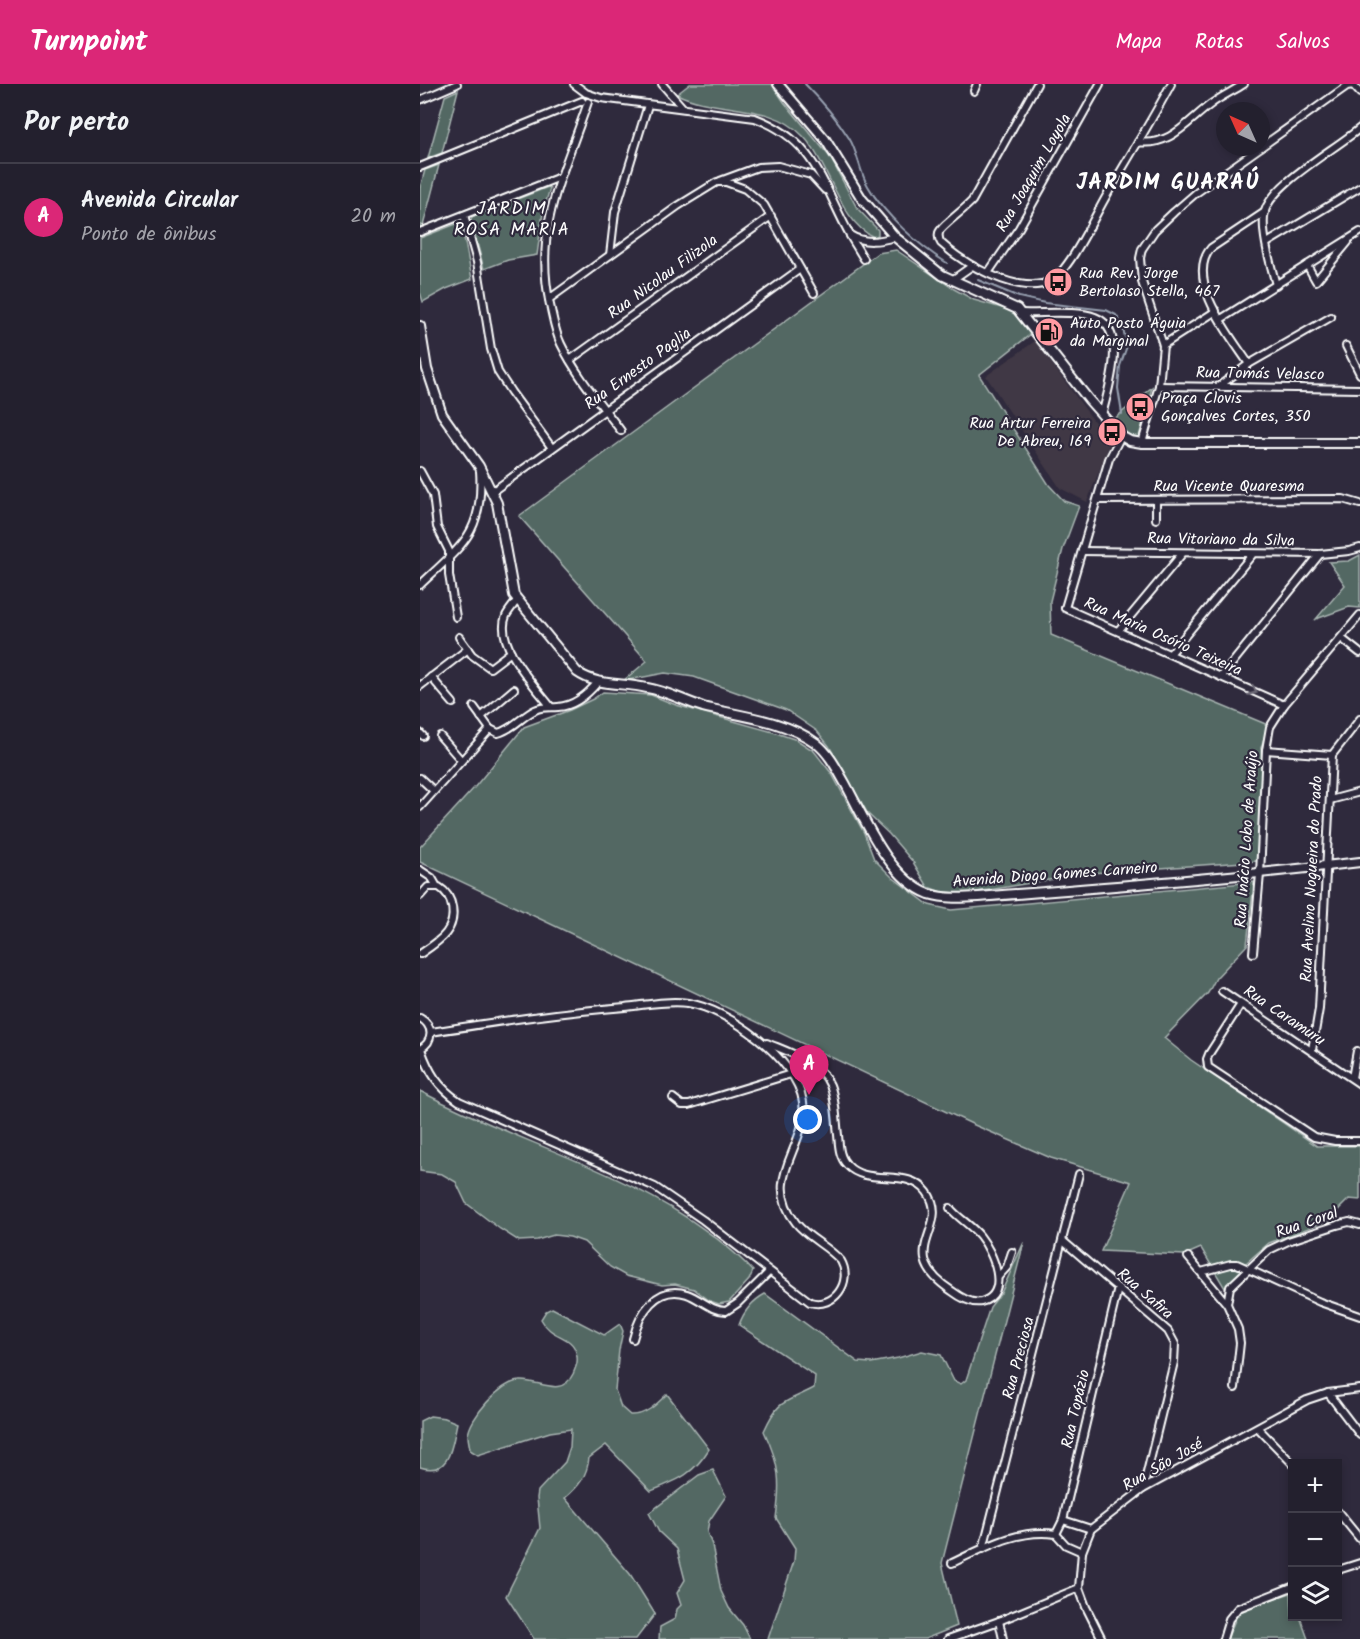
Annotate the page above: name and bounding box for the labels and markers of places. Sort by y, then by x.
place label: Rua Rev. Jorge Bertolaso Stella, 467 [1079,261,1220,304]
bus stop icon: Rua Rev. Jorge Bertolaso Stella, 467 [1042,266,1074,298]
place label: Auto Posto Águia da Marginal [1070,311,1186,354]
fuel station icon: Auto Posto Águia da Marginal [1033,316,1065,348]
place label: Praça Clovis Gonçalves Cortes, 350 [1161,386,1310,429]
bus stop icon: Praça Clovis Gonçalves Cortes, 350 [1124,391,1156,423]
place label: Rua Artur Ferreira De Abreu, 169 [969,411,1091,454]
bus stop icon: Rua Artur Ferreira De Abreu, 169 [1096,416,1128,448]
pin: A [790,1046,828,1095]

